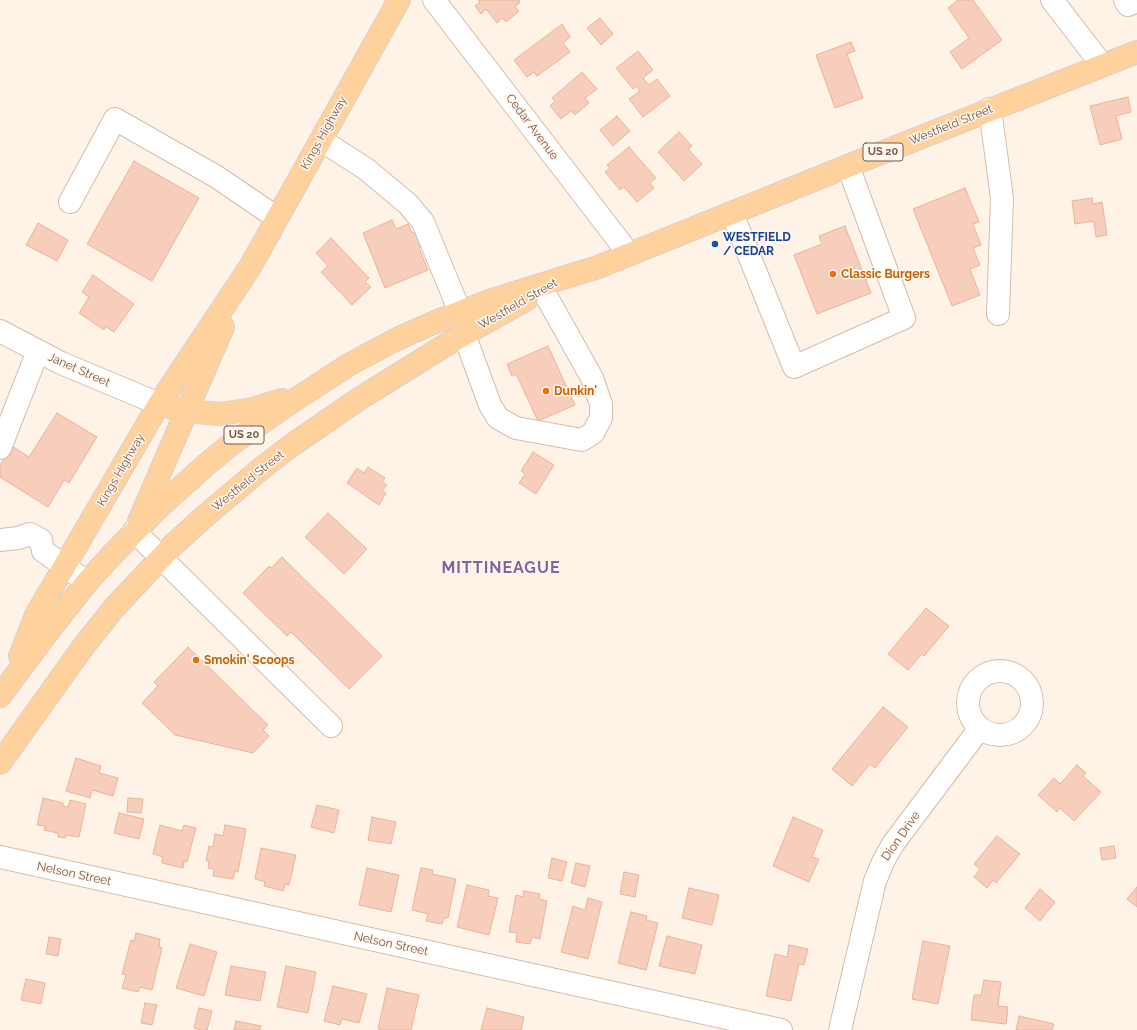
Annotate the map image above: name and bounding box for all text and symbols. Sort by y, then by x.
street label: Cedar Avenue [503,91,561,163]
street label: Kings Highway [298,94,350,172]
street label: Westfield Street [907,102,995,148]
road number: US 20 [863,143,903,161]
place label: WESTFIELD / CEDAR [723,230,791,258]
marker: WESTFIELD / CEDAR [710,239,720,249]
place label: Classic Burgers [841,267,930,281]
marker: Classic Burgers [828,269,838,279]
street label: Westfield Street [476,276,560,332]
street label: Janet Street [46,350,112,390]
place label: Dunkin' [554,384,597,398]
marker: Dunkin' [541,386,551,396]
road number: US 20 [224,426,264,444]
street label: Kings Highway [94,431,148,509]
street label: Westfield Street [209,447,287,515]
district label: MITTINEAGUE [441,558,561,578]
place label: Smokin' Scoops [204,653,294,667]
marker: Smokin' Scoops [191,655,201,665]
street label: Dion Drive [879,809,923,863]
street label: Nelson Street [35,859,113,889]
street label: Nelson Street [352,929,430,959]

